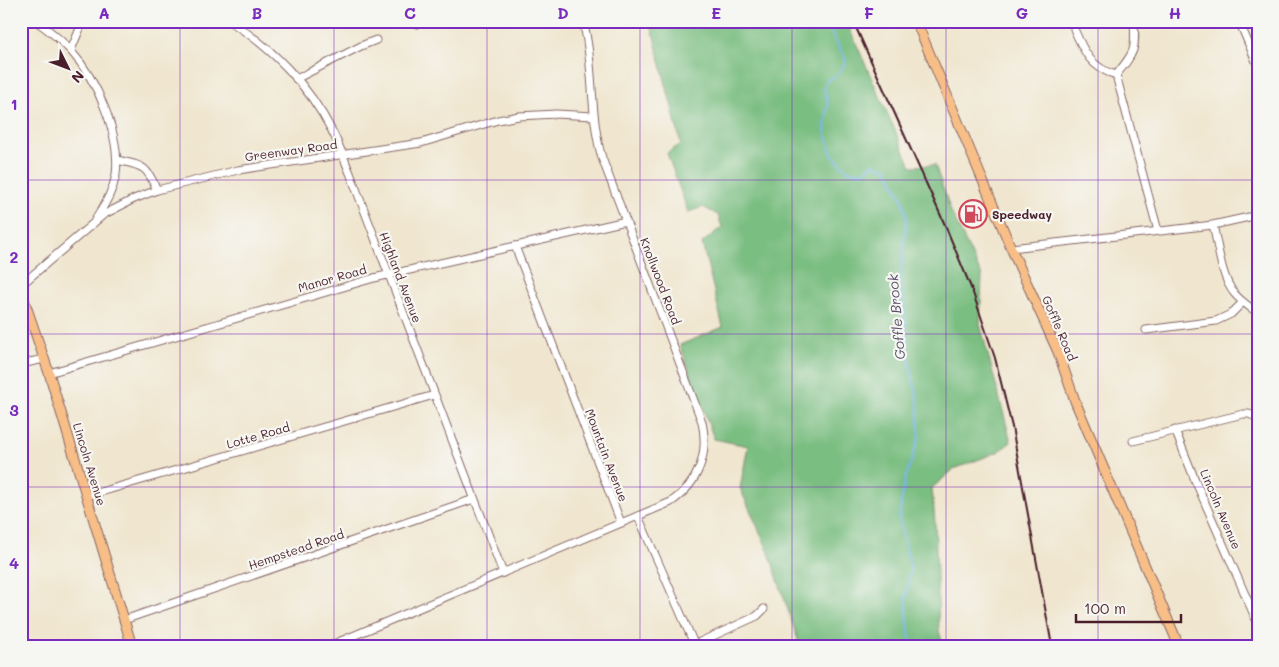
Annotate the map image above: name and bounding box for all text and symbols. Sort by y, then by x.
text: A [98,2,110,23]
text: B [252,2,262,23]
text: C [404,2,416,23]
text: D [557,2,569,23]
text: E [711,2,721,23]
text: F [864,2,874,23]
text: G [1016,2,1028,23]
text: H [1169,2,1181,23]
north arrow [42,42,92,92]
text: N [67,67,89,87]
text: 1 [10,93,18,114]
street label: Greenway Road [244,136,339,164]
fuel station icon: Speedway [958,199,988,229]
place label: Speedway [992,206,1053,222]
street label: Highland Avenue [376,229,426,325]
street label: Knollwood Road [637,235,685,327]
text: 2 [10,246,19,267]
street label: Manor Road [296,260,368,295]
water label: Goffle Brook [883,273,909,361]
street label: Goffle Road [1039,293,1081,363]
text: 3 [9,399,19,420]
street label: Mountain Avenue [582,406,632,504]
street label: Lotte Road [224,418,292,452]
street label: Lincoln Avenue [70,421,110,507]
street label: Lincoln Avenue [1197,466,1245,552]
street label: Hempstead Road [246,525,346,573]
text: 4 [9,552,19,573]
scale bar [1076,592,1182,624]
text: 100 m [1084,598,1126,618]

